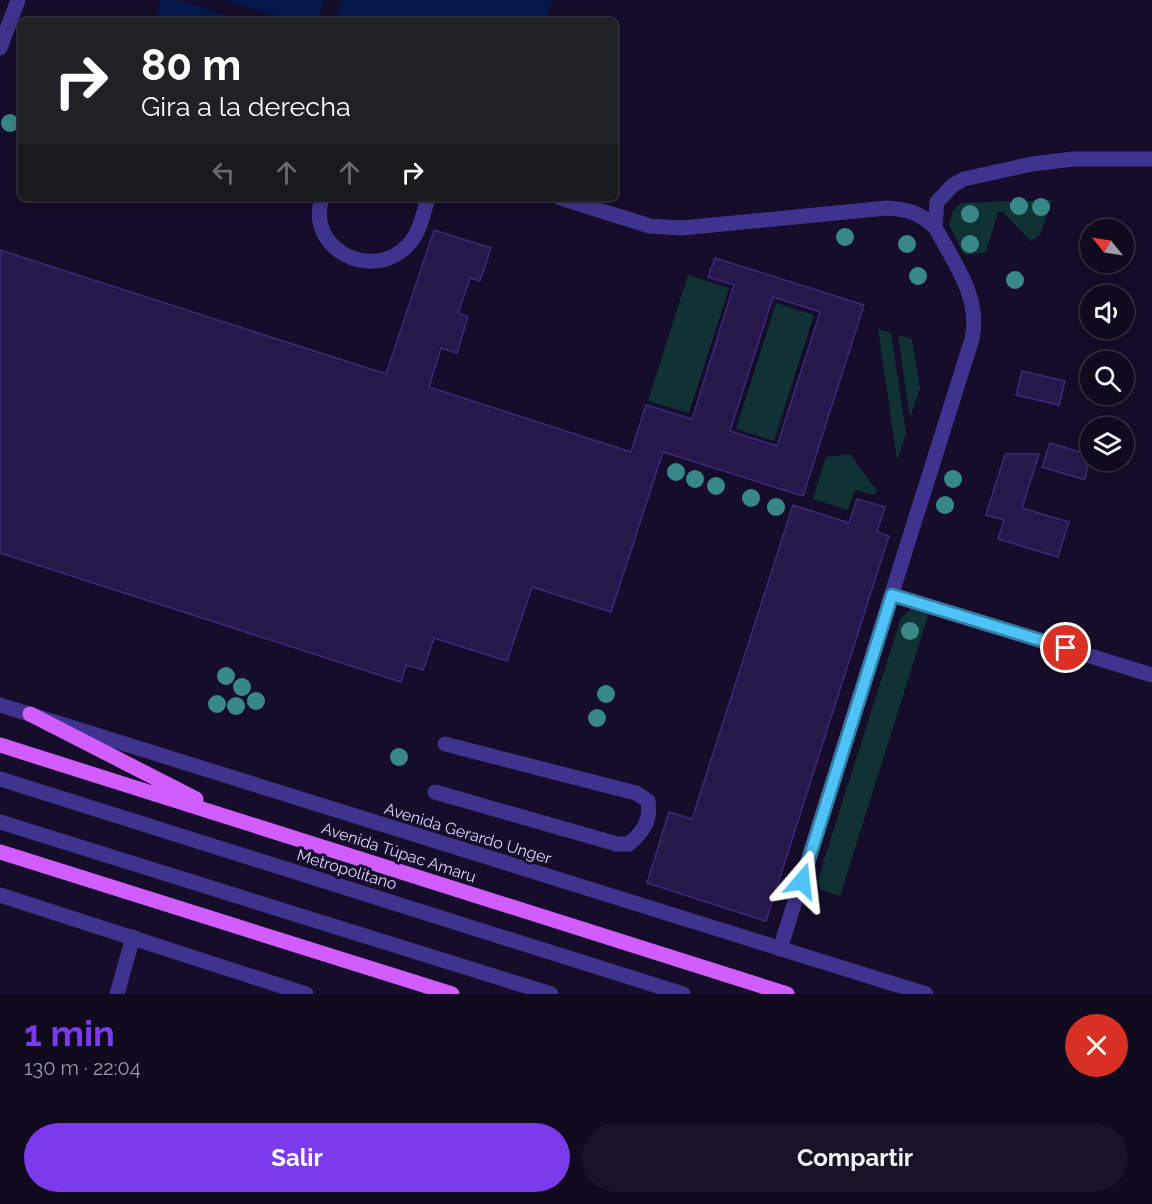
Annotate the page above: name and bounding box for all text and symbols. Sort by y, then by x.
text: 80 m [141,41,241,90]
icon: right [42,42,120,120]
text: Gira a la derecha [141,91,351,122]
icon: left [207,156,240,189]
icon: ahead [270,156,303,189]
icon: ahead [333,156,366,189]
icon: right [396,156,429,189]
north arrow [1080,219,1134,273]
map controls [1080,219,1134,471]
button: sound [1080,285,1134,339]
button: search [1080,351,1134,405]
button: layers [1080,417,1134,471]
pin [1040,622,1091,673]
icon: arrive [1049,631,1082,664]
street label: Avenida Gerardo Unger [382,799,554,868]
street label: Avenida Túpac Amaru [319,819,478,886]
street label: Metropolitano [295,845,399,894]
position arrow [770,849,834,913]
text: 1 min [24,1012,115,1054]
button: close [1065,1014,1128,1077]
text: 130 m · 22:04 [24,1056,141,1080]
button: Salir [24,1123,570,1192]
button: Compartir [582,1123,1128,1192]

